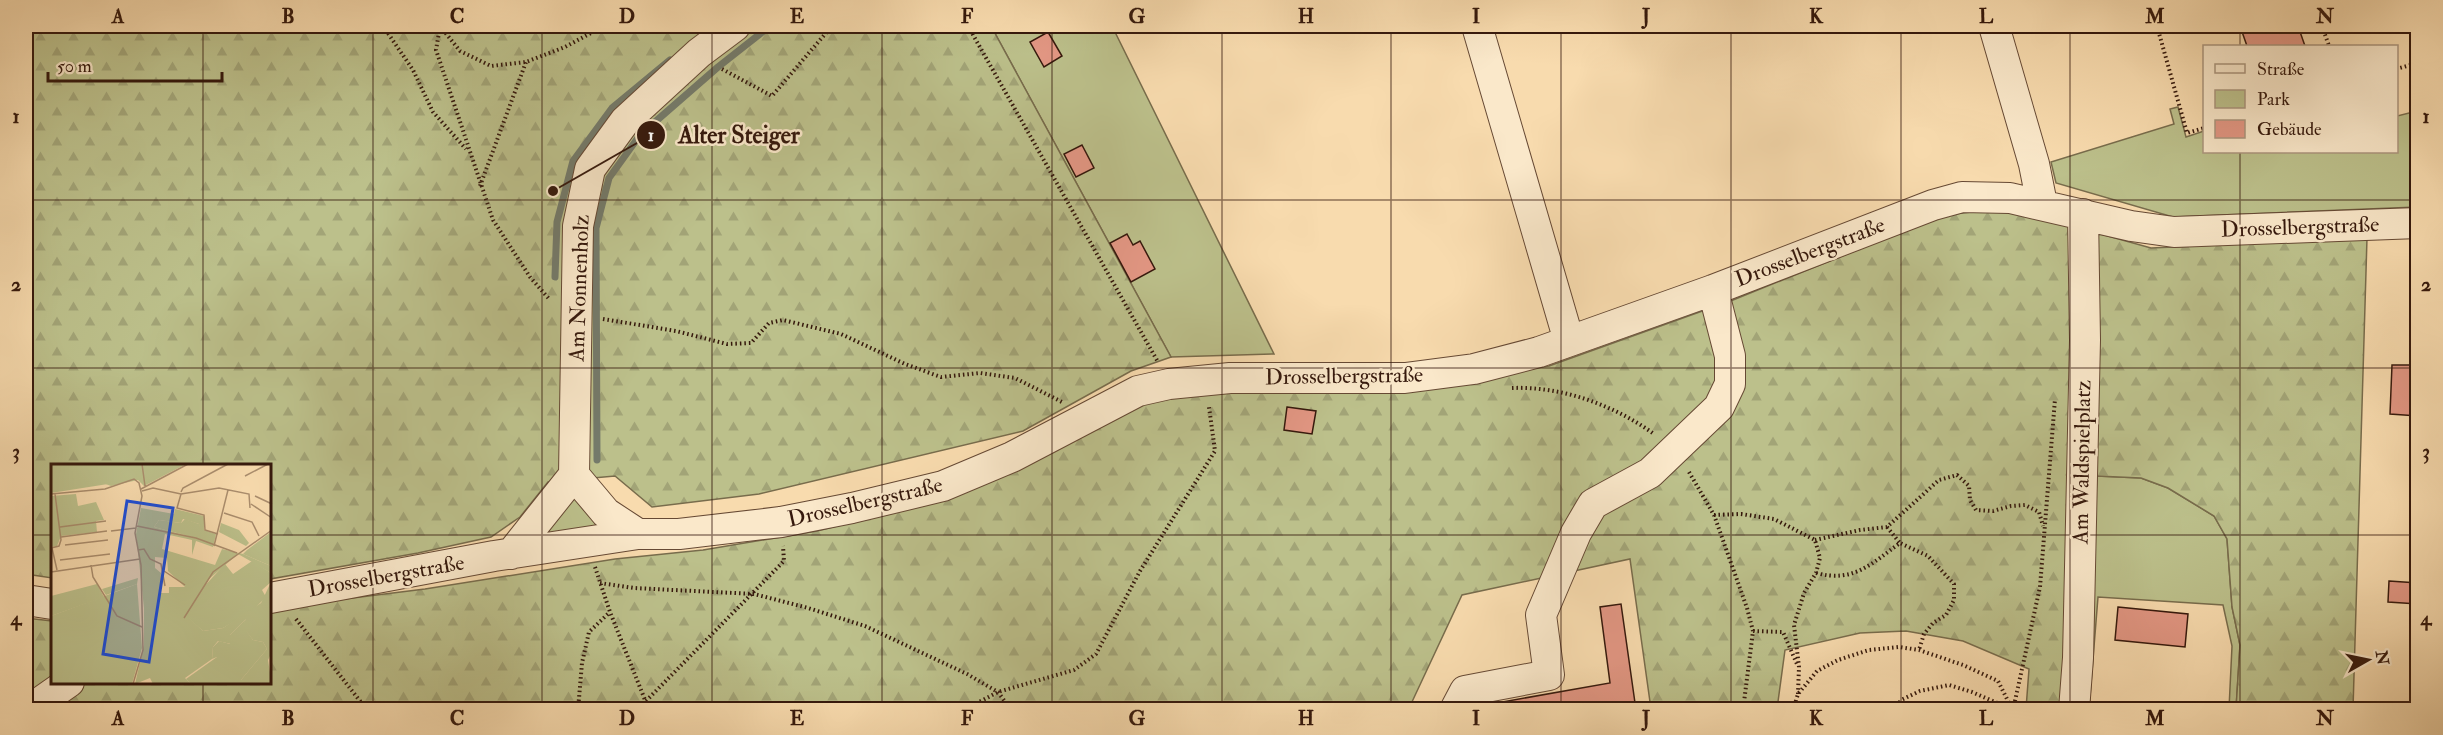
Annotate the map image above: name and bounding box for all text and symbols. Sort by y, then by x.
text: A [111,4,125,29]
text: B [281,4,295,29]
text: C [450,4,464,29]
text: D [619,4,635,29]
text: E [790,4,805,29]
text: F [961,4,974,29]
text: G [1129,4,1146,29]
text: H [1298,4,1314,29]
text: I [1472,4,1480,29]
text: J [1641,4,1650,29]
text: K [1809,4,1824,29]
text: L [1979,4,1994,29]
text: M [2144,4,2165,29]
text: N [2315,4,2335,29]
scale bar [48,45,222,83]
legend [2203,45,2398,153]
text: 50 m [57,55,92,78]
text: Straße [2257,58,2305,81]
text: Park [2257,88,2290,111]
text: 1 [12,104,20,129]
text: 1 [2422,104,2430,129]
callout: Alter Steiger [636,114,812,156]
text: Gebäude [2257,118,2322,141]
text: Alter Steiger [677,120,801,151]
text: 1 [648,124,654,147]
street label: Drosselbergstraße [2220,210,2380,244]
street label: Drosselbergstraße [1731,211,1889,293]
street label: Am Nonnenholz [562,214,596,363]
text: 2 [11,272,21,297]
text: 2 [2421,272,2431,297]
street label: Drosselbergstraße [1265,361,1423,391]
street label: Am Waldspielplatz [2067,379,2098,545]
text: 3 [12,439,20,464]
text: 3 [2422,439,2430,464]
inset map [51,464,272,684]
street label: Drosselbergstraße [785,471,945,533]
street label: Drosselbergstraße [306,548,466,604]
text: 4 [10,606,23,631]
text: 4 [2420,606,2433,631]
north arrow [2338,630,2398,690]
text: N [2371,648,2393,667]
text: A [111,706,125,731]
text: B [281,706,295,731]
text: C [450,706,464,731]
text: D [619,706,635,731]
text: E [790,706,805,731]
text: F [961,706,974,731]
text: G [1129,706,1146,731]
text: H [1298,706,1314,731]
text: I [1472,706,1480,731]
text: J [1641,706,1650,731]
text: K [1809,706,1824,731]
text: L [1979,706,1994,731]
text: M [2144,706,2165,731]
text: N [2315,706,2335,731]

